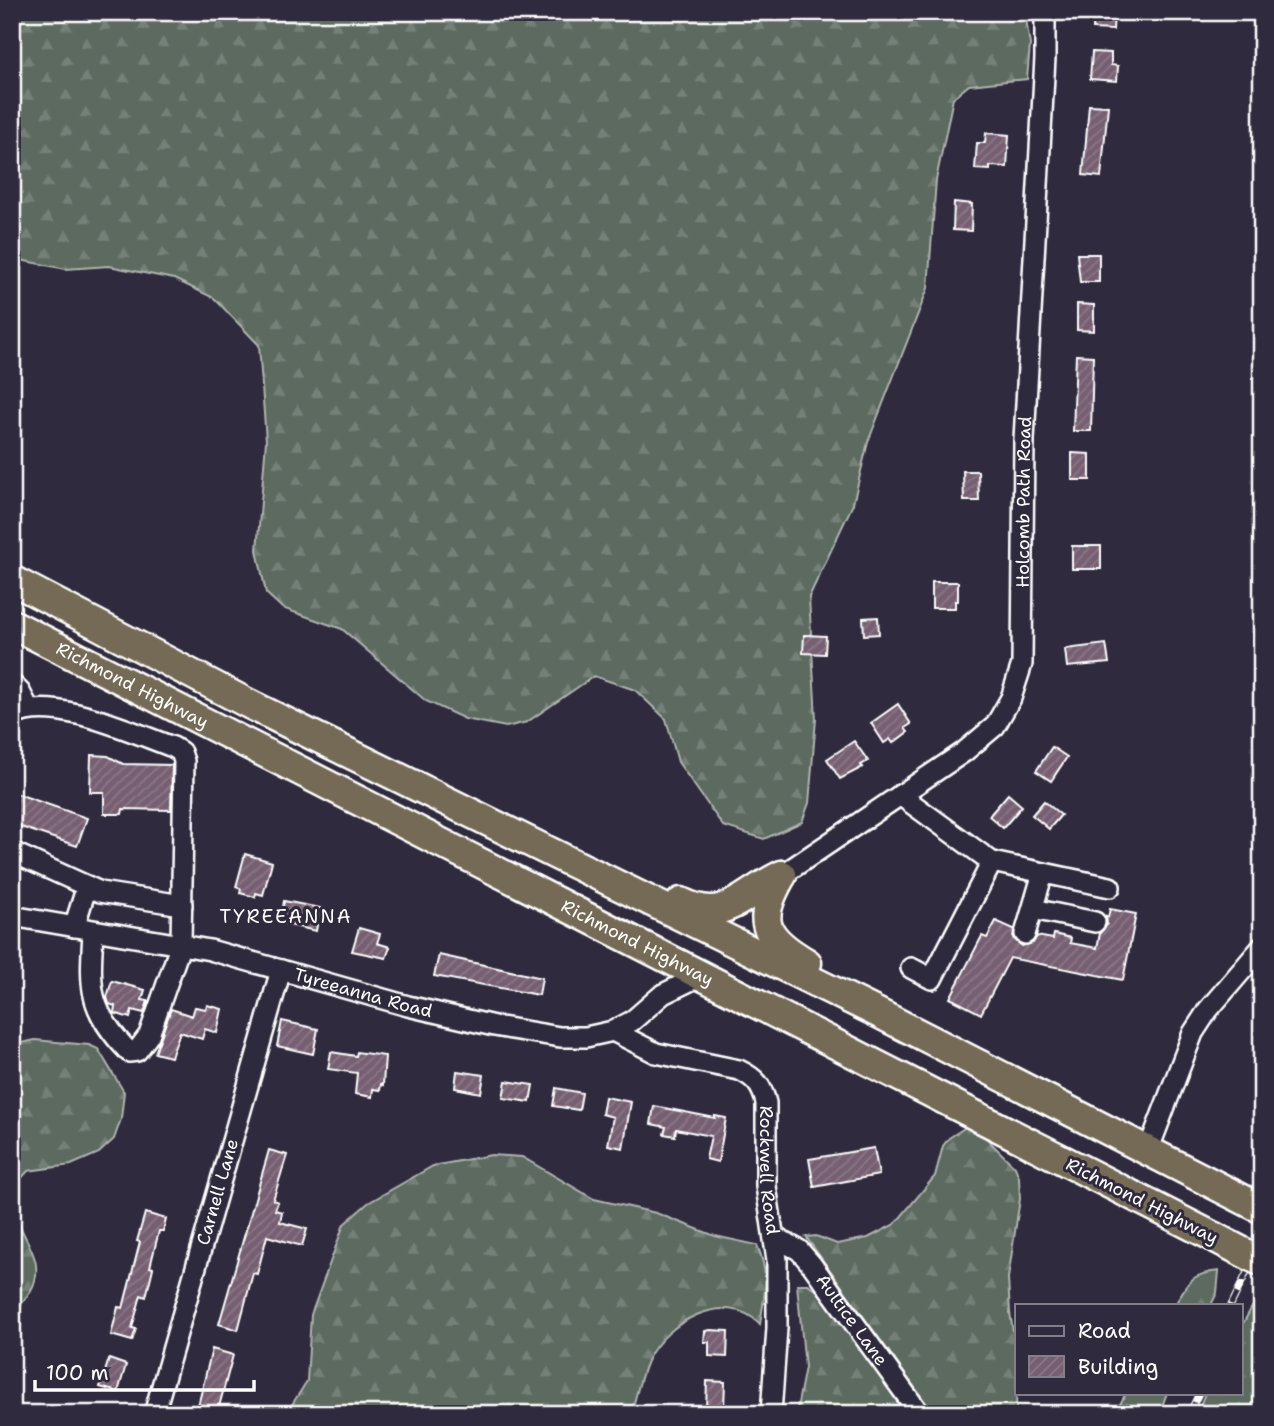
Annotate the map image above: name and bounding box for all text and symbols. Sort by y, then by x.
street label: Holcomb Path Road [1011,416,1037,588]
street label: Richmond Highway [52,636,213,734]
street label: Richmond Highway [557,894,718,992]
district label: TYREEANNA [220,904,353,929]
street label: Tyreeanna Road [291,962,435,1023]
street label: Rockwell Road [754,1106,785,1236]
street label: Carnell Lane [191,1136,244,1248]
street label: Richmond Highway [1062,1152,1222,1250]
street label: Aultice Lane [810,1269,893,1371]
legend [1015,1304,1242,1394]
text: Road [1078,1317,1131,1345]
scale bar [35,1349,254,1393]
text: Building [1078,1353,1158,1381]
text: 100 m [46,1359,109,1387]

